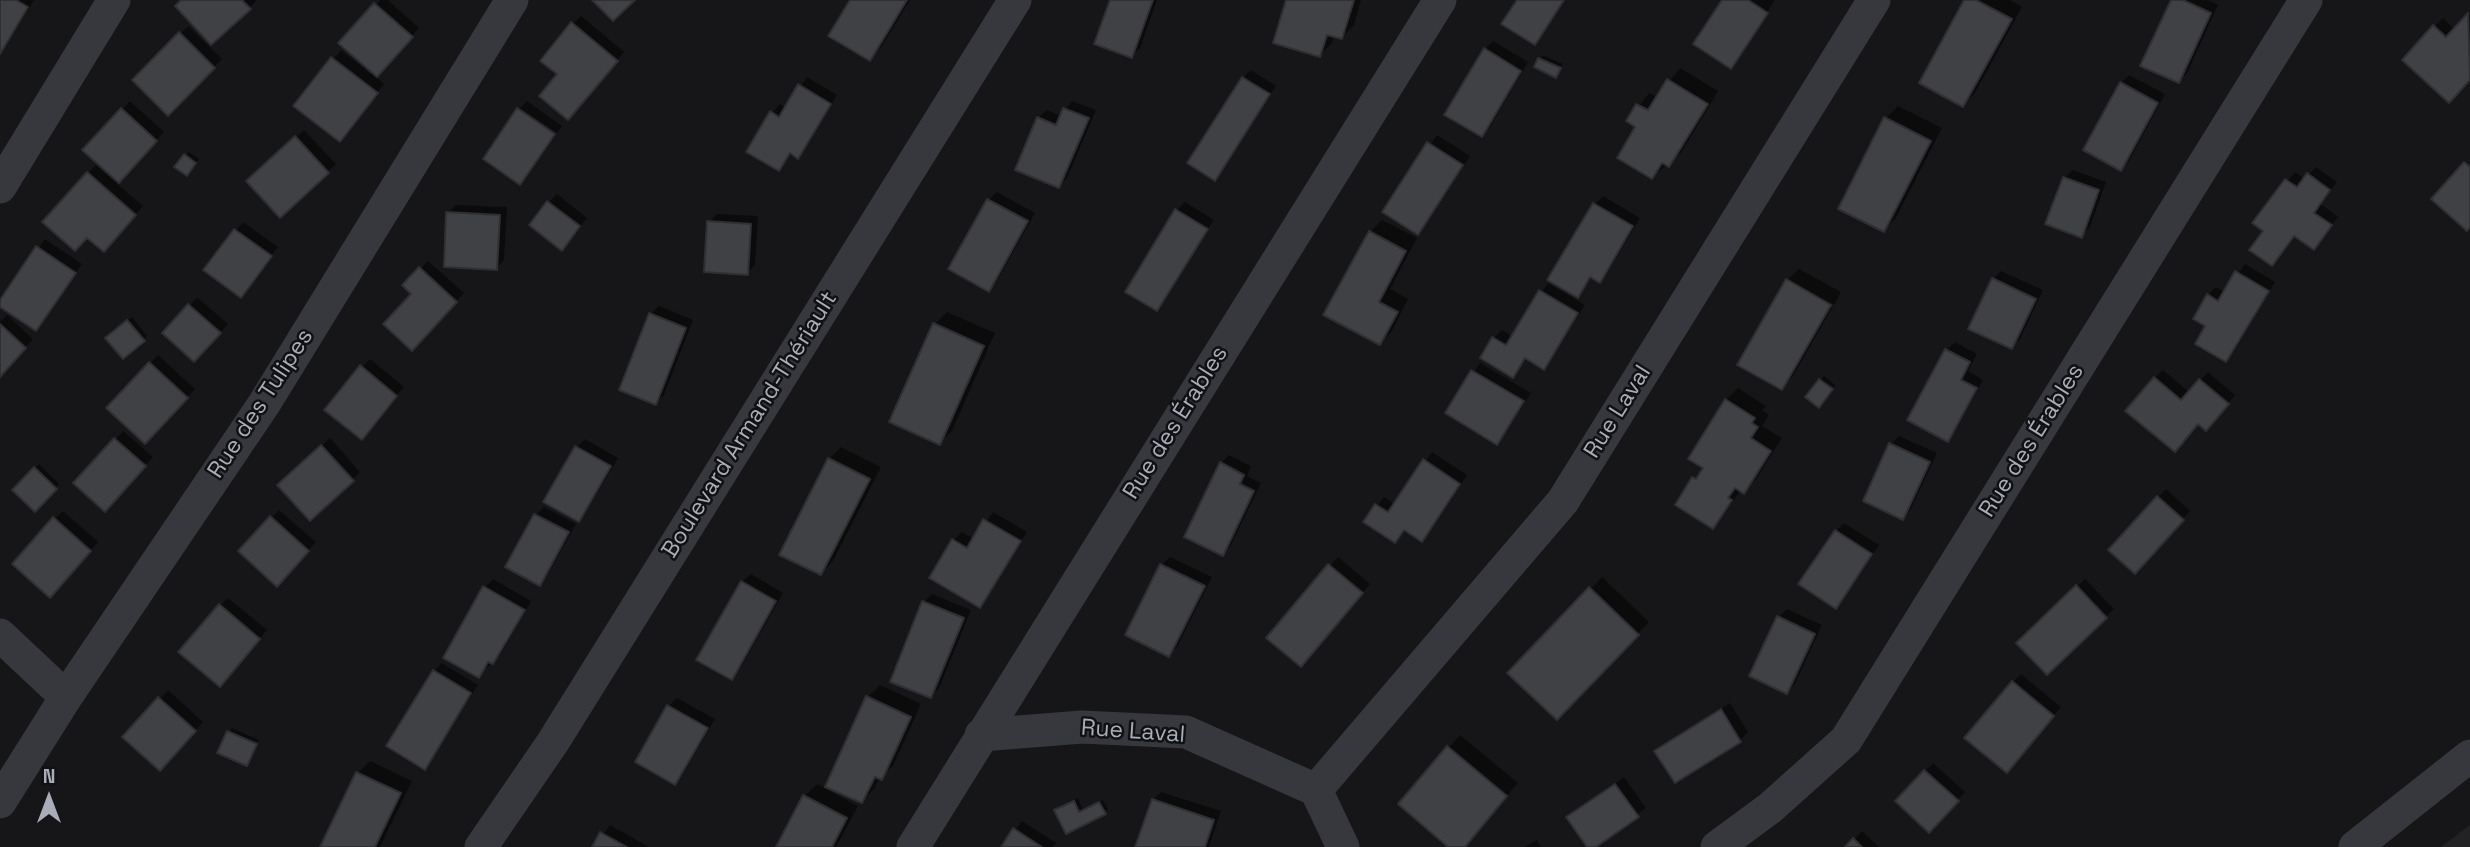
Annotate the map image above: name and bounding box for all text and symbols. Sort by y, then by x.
street label: Boulevard Armand-Thériault [656,287,844,563]
street label: Rue des Tulipes [203,324,319,484]
street label: Rue des Érables [1118,341,1234,505]
street label: Rue des Érables [1974,359,2090,523]
street label: Rue Laval [1579,361,1657,463]
street label: Rue Laval [1080,715,1186,749]
north arrow [14,763,84,833]
text: N [43,764,55,789]

